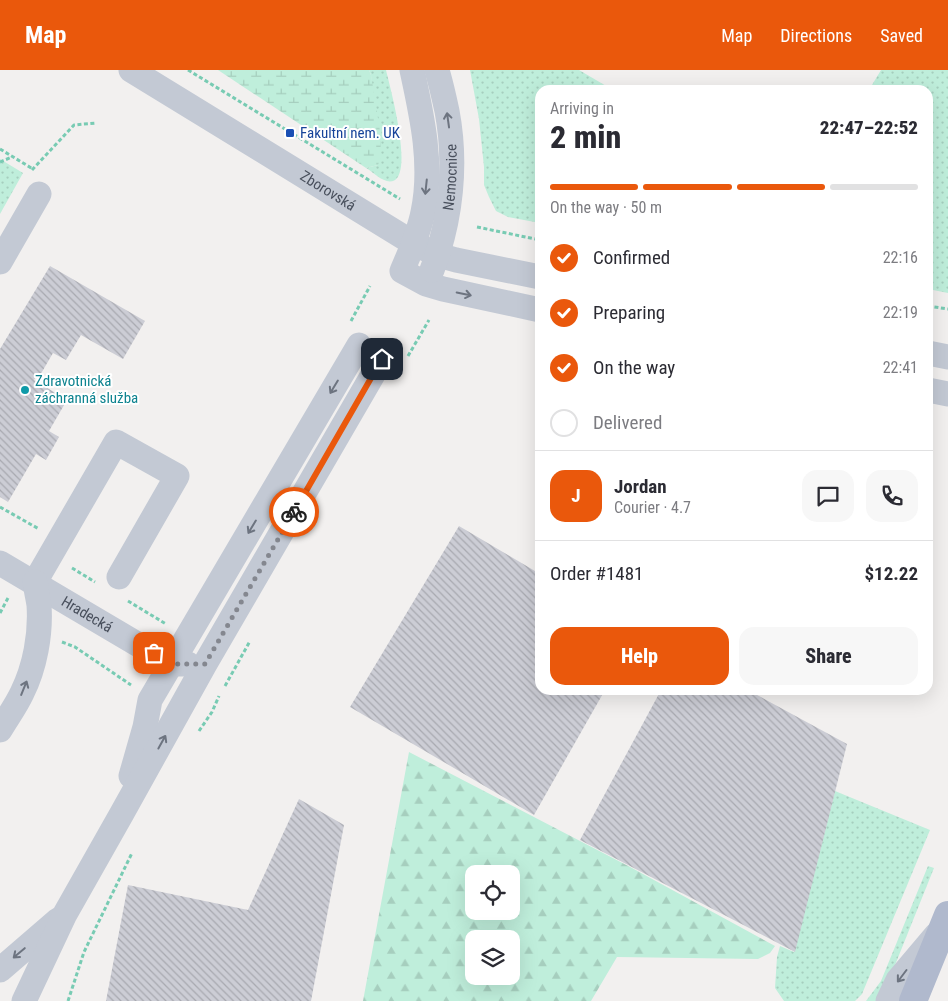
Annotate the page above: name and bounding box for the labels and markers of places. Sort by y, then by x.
place label: Fakultní nem. UK [300,124,401,142]
marker: Fakultní nem. UK [284,127,296,139]
pin [361,338,403,380]
place label: Zdravotnická záchranná služba [35,372,138,407]
marker: Zdravotnická záchranná služba [19,384,31,396]
pin [133,632,175,674]

